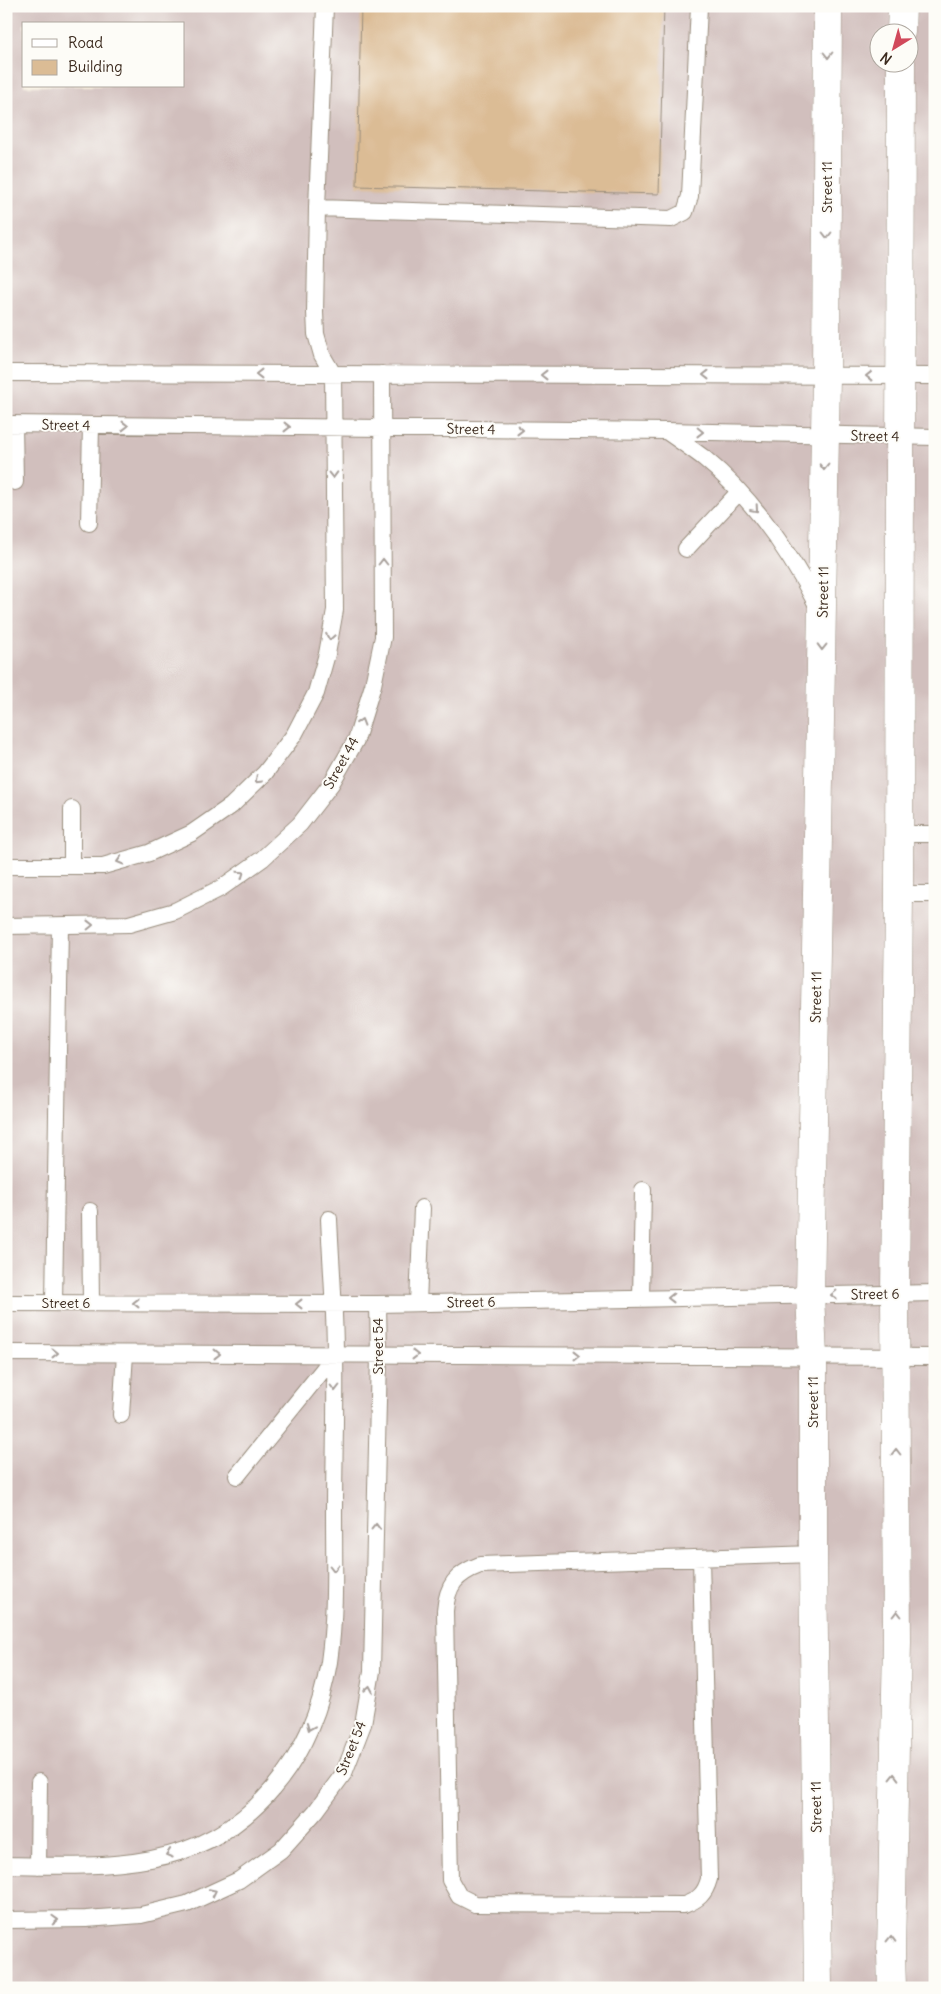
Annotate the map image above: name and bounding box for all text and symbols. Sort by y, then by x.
legend [22,22,185,88]
north arrow [868,22,918,72]
text: Road [68,33,103,52]
text: N [877,48,895,68]
one-way arrow [823,52,833,59]
text: Building [68,57,123,76]
street label: Street 11 [818,161,836,213]
one-way arrow [822,232,832,239]
one-way arrow [254,368,262,379]
one-way arrow [539,370,547,380]
one-way arrow [702,370,710,380]
one-way arrow [864,371,872,381]
street label: Street 4 [41,416,91,434]
street label: Street 4 [446,420,496,438]
one-way arrow [122,421,129,431]
one-way arrow [284,422,292,432]
one-way arrow [516,424,524,435]
one-way arrow [696,427,704,437]
street label: Street 4 [850,427,900,445]
one-way arrow [819,464,830,472]
one-way arrow [327,471,338,479]
one-way arrow [749,504,758,513]
one-way arrow [378,558,388,566]
street label: Street 11 [814,566,832,618]
one-way arrow [326,633,336,641]
one-way arrow [817,644,827,652]
one-way arrow [356,718,366,727]
street label: Street 44 [319,734,363,792]
one-way arrow [255,774,264,783]
one-way arrow [117,856,125,866]
one-way arrow [235,871,245,880]
one-way arrow [86,920,94,930]
street label: Street 11 [807,971,825,1023]
street label: Street 6 [850,1285,900,1303]
one-way arrow [829,1290,837,1300]
street label: Street 6 [446,1293,496,1311]
one-way arrow [667,1293,674,1303]
street label: Street 6 [42,1294,90,1312]
one-way arrow [132,1298,140,1308]
one-way arrow [294,1299,302,1309]
street label: Street 54 [369,1318,387,1374]
one-way arrow [52,1348,59,1358]
one-way arrow [214,1349,222,1359]
one-way arrow [412,1350,419,1360]
one-way arrow [574,1350,582,1360]
street label: Street 11 [804,1376,822,1428]
one-way arrow [330,1384,340,1392]
one-way arrow [891,1447,901,1455]
one-way arrow [371,1522,381,1530]
one-way arrow [328,1564,339,1572]
one-way arrow [892,1610,902,1618]
one-way arrow [364,1684,374,1693]
street label: Street 54 [332,1718,370,1778]
one-way arrow [306,1722,316,1731]
one-way arrow [889,1772,899,1780]
street label: Street 11 [807,1781,825,1833]
one-way arrow [166,1849,174,1859]
one-way arrow [208,1888,217,1898]
one-way arrow [51,1914,59,1925]
one-way arrow [886,1935,896,1942]

